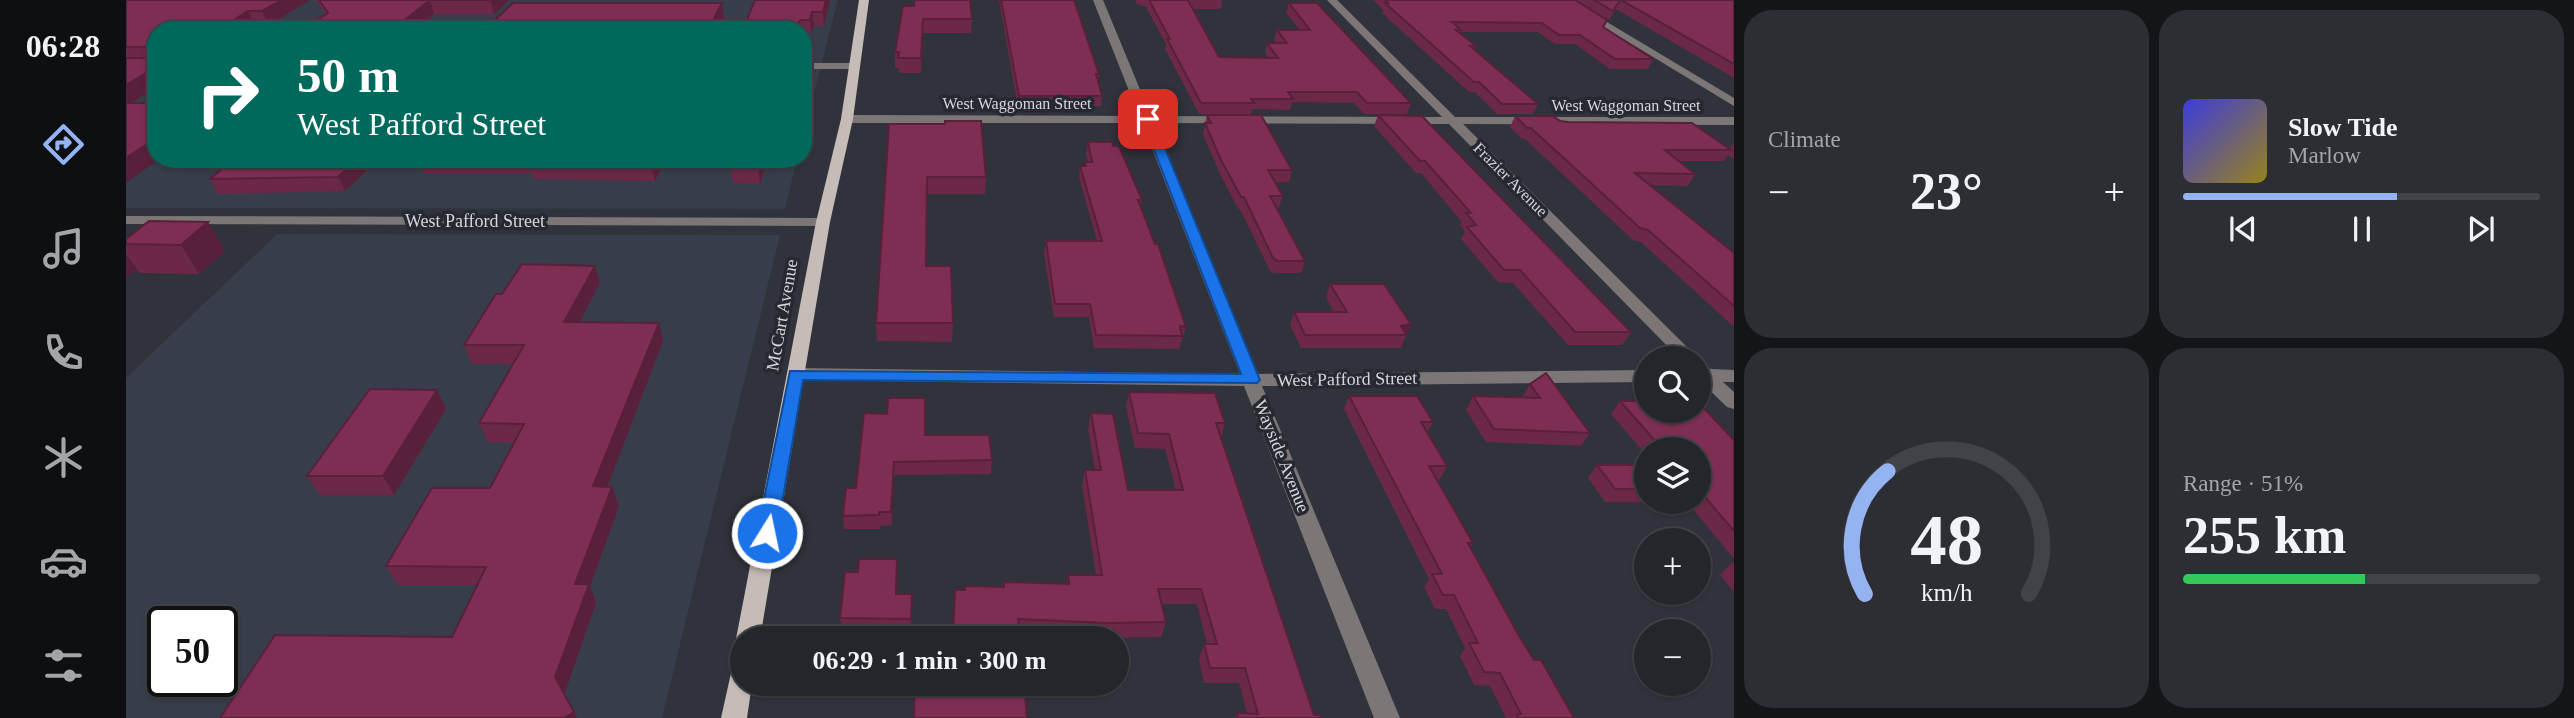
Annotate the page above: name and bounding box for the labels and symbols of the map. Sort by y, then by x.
pin [1118,89,1178,149]
street label: West Waggoman Street [942,95,1092,113]
street label: West Waggoman Street [1551,97,1701,115]
street label: Frazier Avenue [1470,139,1551,220]
street label: West Pafford Street [405,211,545,231]
street label: McCart Avenue [762,258,802,372]
street label: West Pafford Street [1277,368,1417,390]
street label: Wayside Avenue [1250,397,1314,515]
position arrow [730,496,804,570]
speed limit sign: 50 [147,606,238,697]

